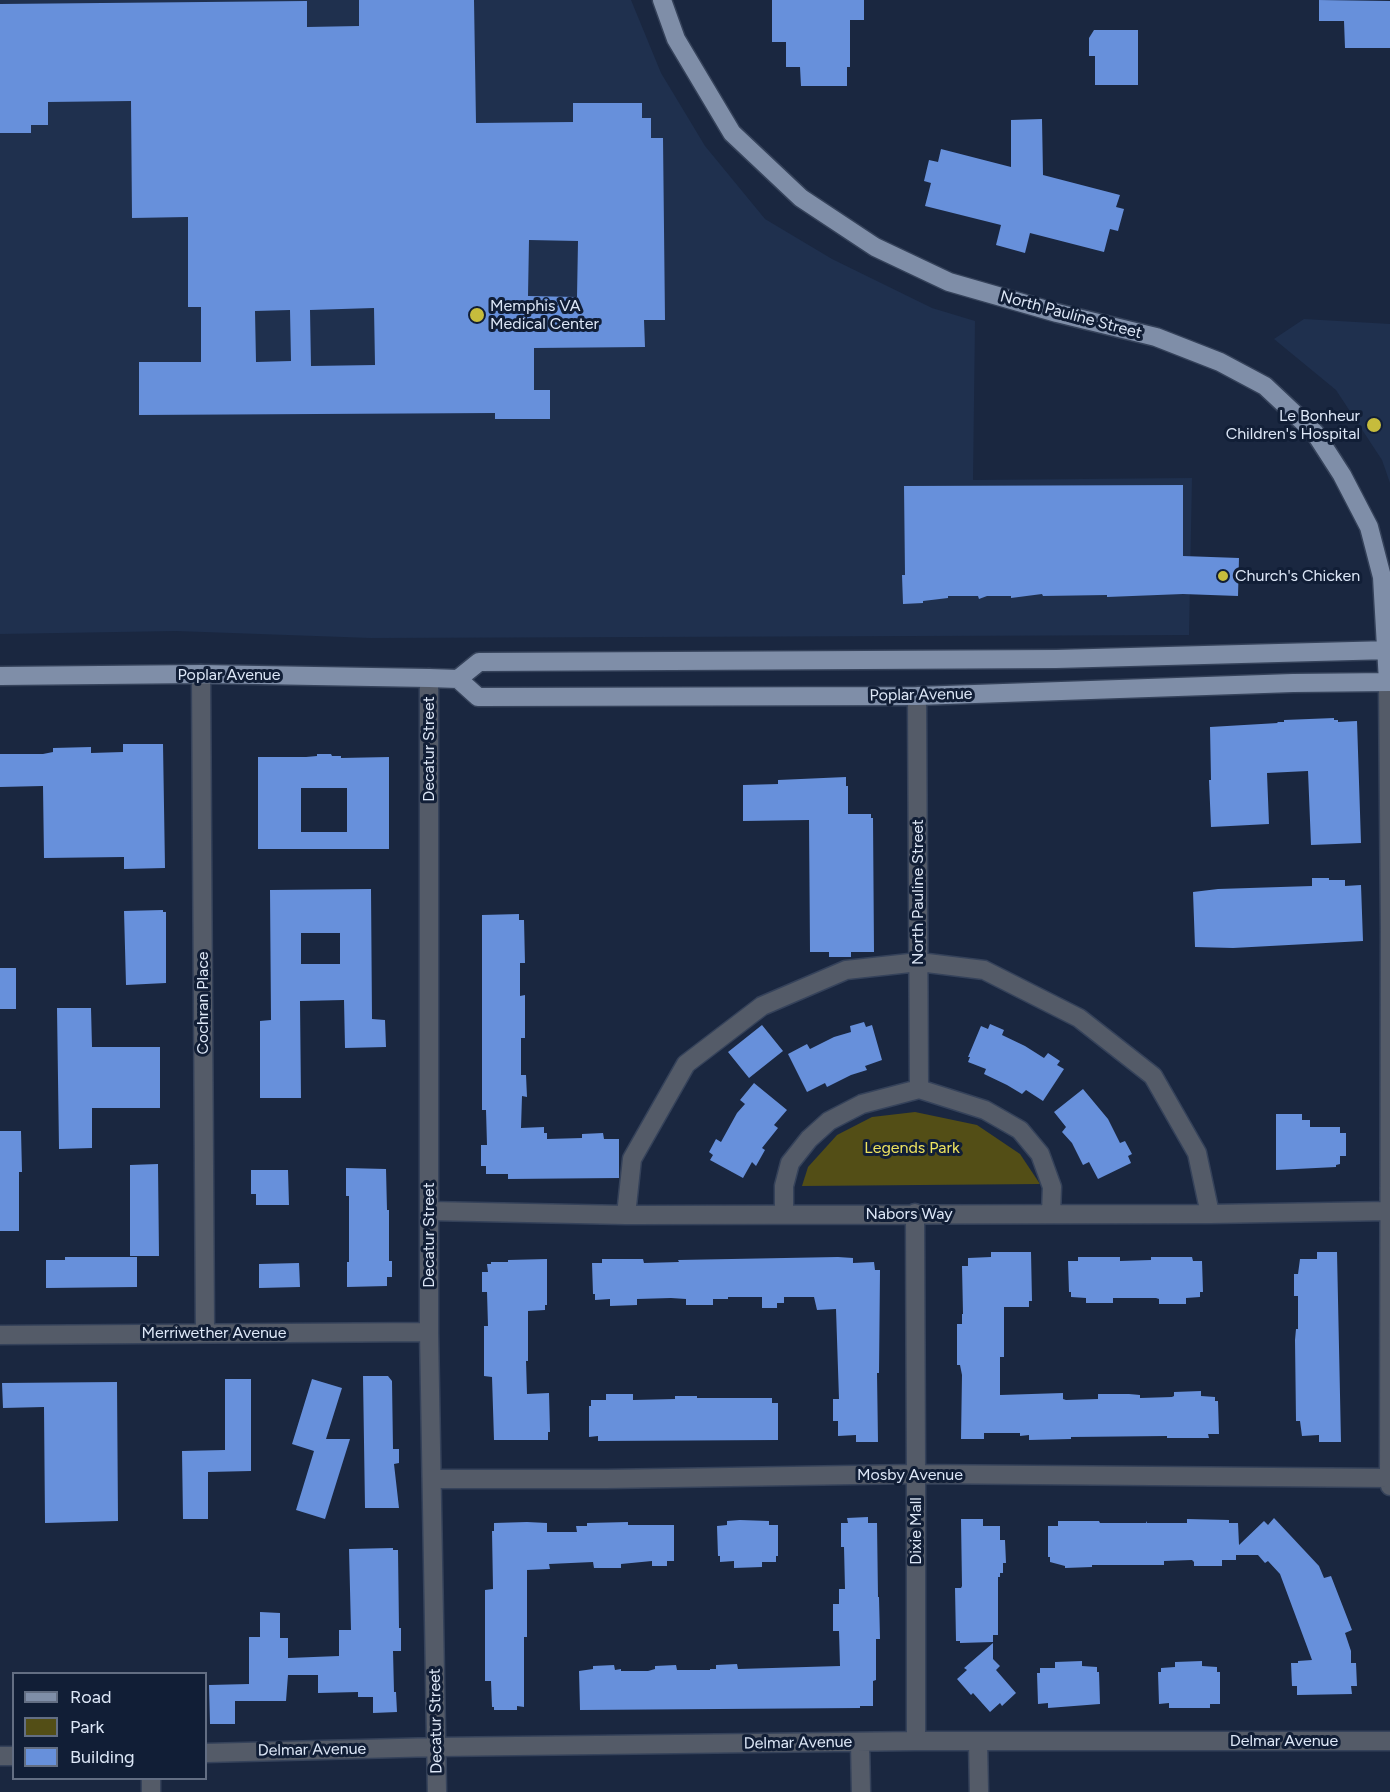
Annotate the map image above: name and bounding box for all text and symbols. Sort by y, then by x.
street label: North Pauline Street [998,287,1144,343]
place label: Memphis VA Medical Center [490,296,599,334]
marker: Memphis VA Medical Center [468,306,486,324]
place label: Le Bonheur Children's Hospital [1226,406,1360,444]
marker: Le Bonheur Children's Hospital [1365,416,1383,434]
place label: Church's Chicken [1235,566,1360,586]
marker: Church's Chicken [1216,569,1230,583]
street label: Poplar Avenue [178,665,280,685]
street label: Poplar Avenue [869,685,973,705]
street label: Decatur Street [419,696,439,802]
street label: North Pauline Street [908,819,928,965]
street label: Cochran Place [193,951,213,1055]
park label: Legends Park [864,1138,960,1158]
street label: Decatur Street [419,1182,439,1288]
street label: Nabors Way [865,1204,953,1224]
street label: Merriwether Avenue [141,1323,287,1343]
street label: Mosby Avenue [857,1465,963,1485]
street label: Dixie Mall [906,1497,926,1565]
street label: Decatur Street [425,1668,447,1774]
legend [12,1672,207,1780]
text: Road [70,1686,111,1708]
text: Park [70,1716,104,1738]
street label: Delmar Avenue [1230,1731,1338,1751]
street label: Delmar Avenue [744,1732,852,1754]
street label: Delmar Avenue [258,1739,366,1761]
text: Building [70,1746,135,1768]

